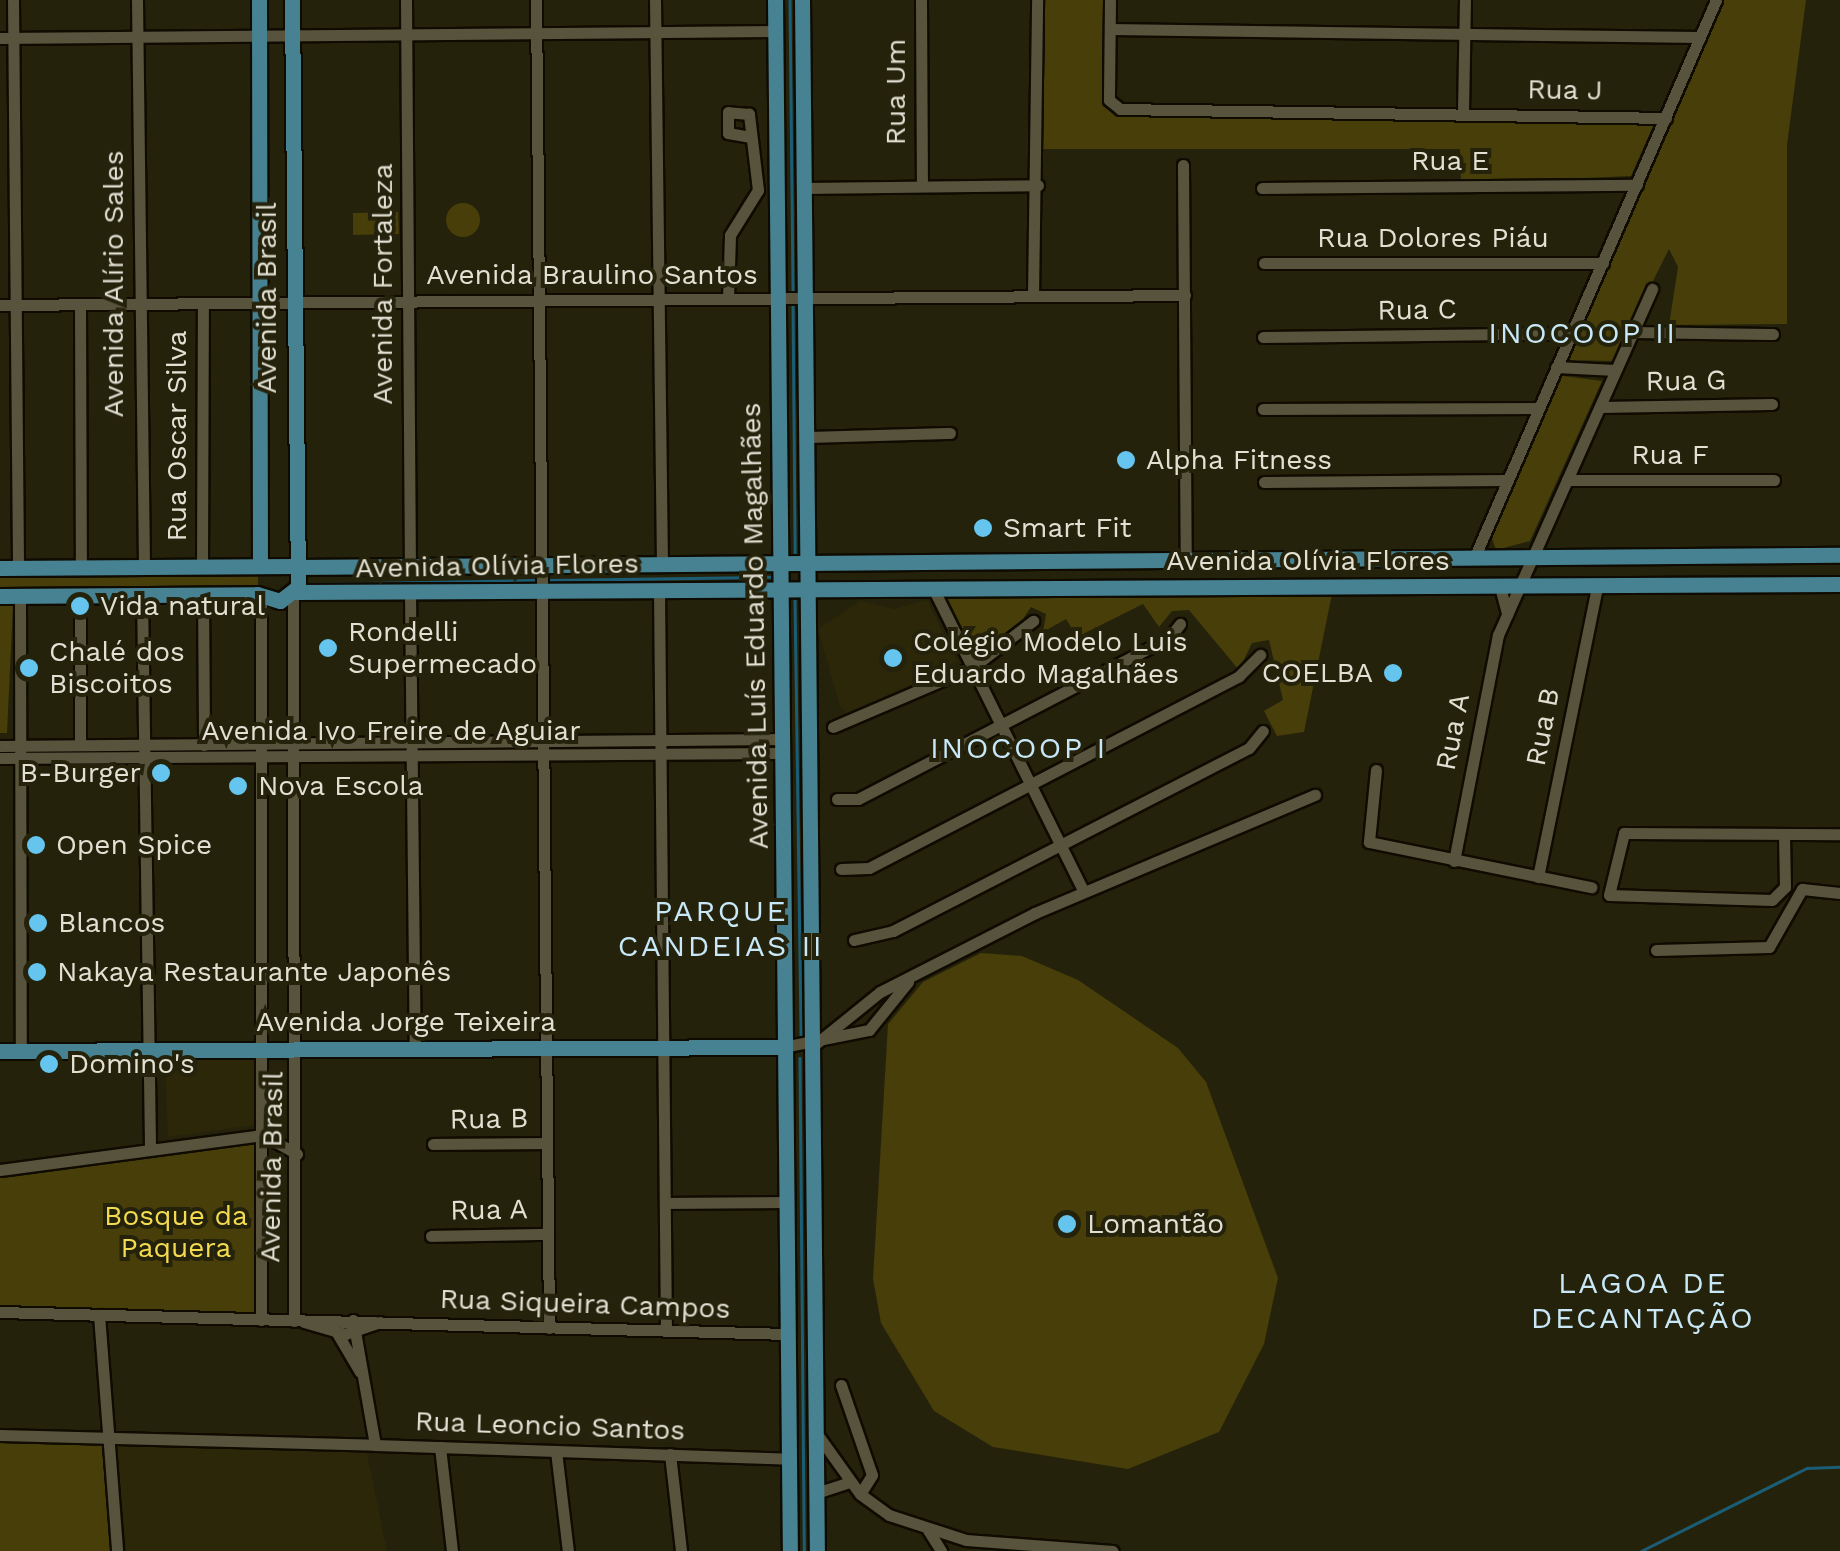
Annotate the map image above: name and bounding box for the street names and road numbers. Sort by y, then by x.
street label: Rua Um [879,38,913,146]
street label: Rua J [1526,73,1604,107]
street label: Rua E [1411,144,1489,178]
street label: Avenida Alírio Sales [97,150,131,418]
street label: Avenida Fortaleza [366,163,400,405]
street label: Avenida Brasil [250,202,284,394]
street label: Rua Dolores Piáu [1317,221,1549,255]
street label: Avenida Braulino Santos [426,258,758,292]
street label: Rua C [1377,293,1457,327]
street label: Rua Oscar Silva [160,330,194,542]
street label: Rua G [1645,363,1727,399]
street label: Avenida Luís Eduardo Magalhães [734,402,776,850]
street label: Rua F [1631,438,1709,472]
street label: Avenida Olívia Flores [1166,544,1450,578]
street label: Avenida Olívia Flores [354,547,640,585]
street label: Rua B [1519,685,1567,769]
street label: Rua A [1429,690,1477,774]
street label: Avenida Ivo Freire de Aguiar [200,714,582,748]
street label: Avenida Jorge Teixeira [255,1005,557,1039]
street label: Avenida Brasil [254,1071,290,1263]
street label: Rua B [449,1102,529,1136]
street label: Rua A [449,1193,529,1227]
street label: Rua Siqueira Campos [439,1282,731,1326]
street label: Rua Leoncio Santos [414,1404,686,1448]

